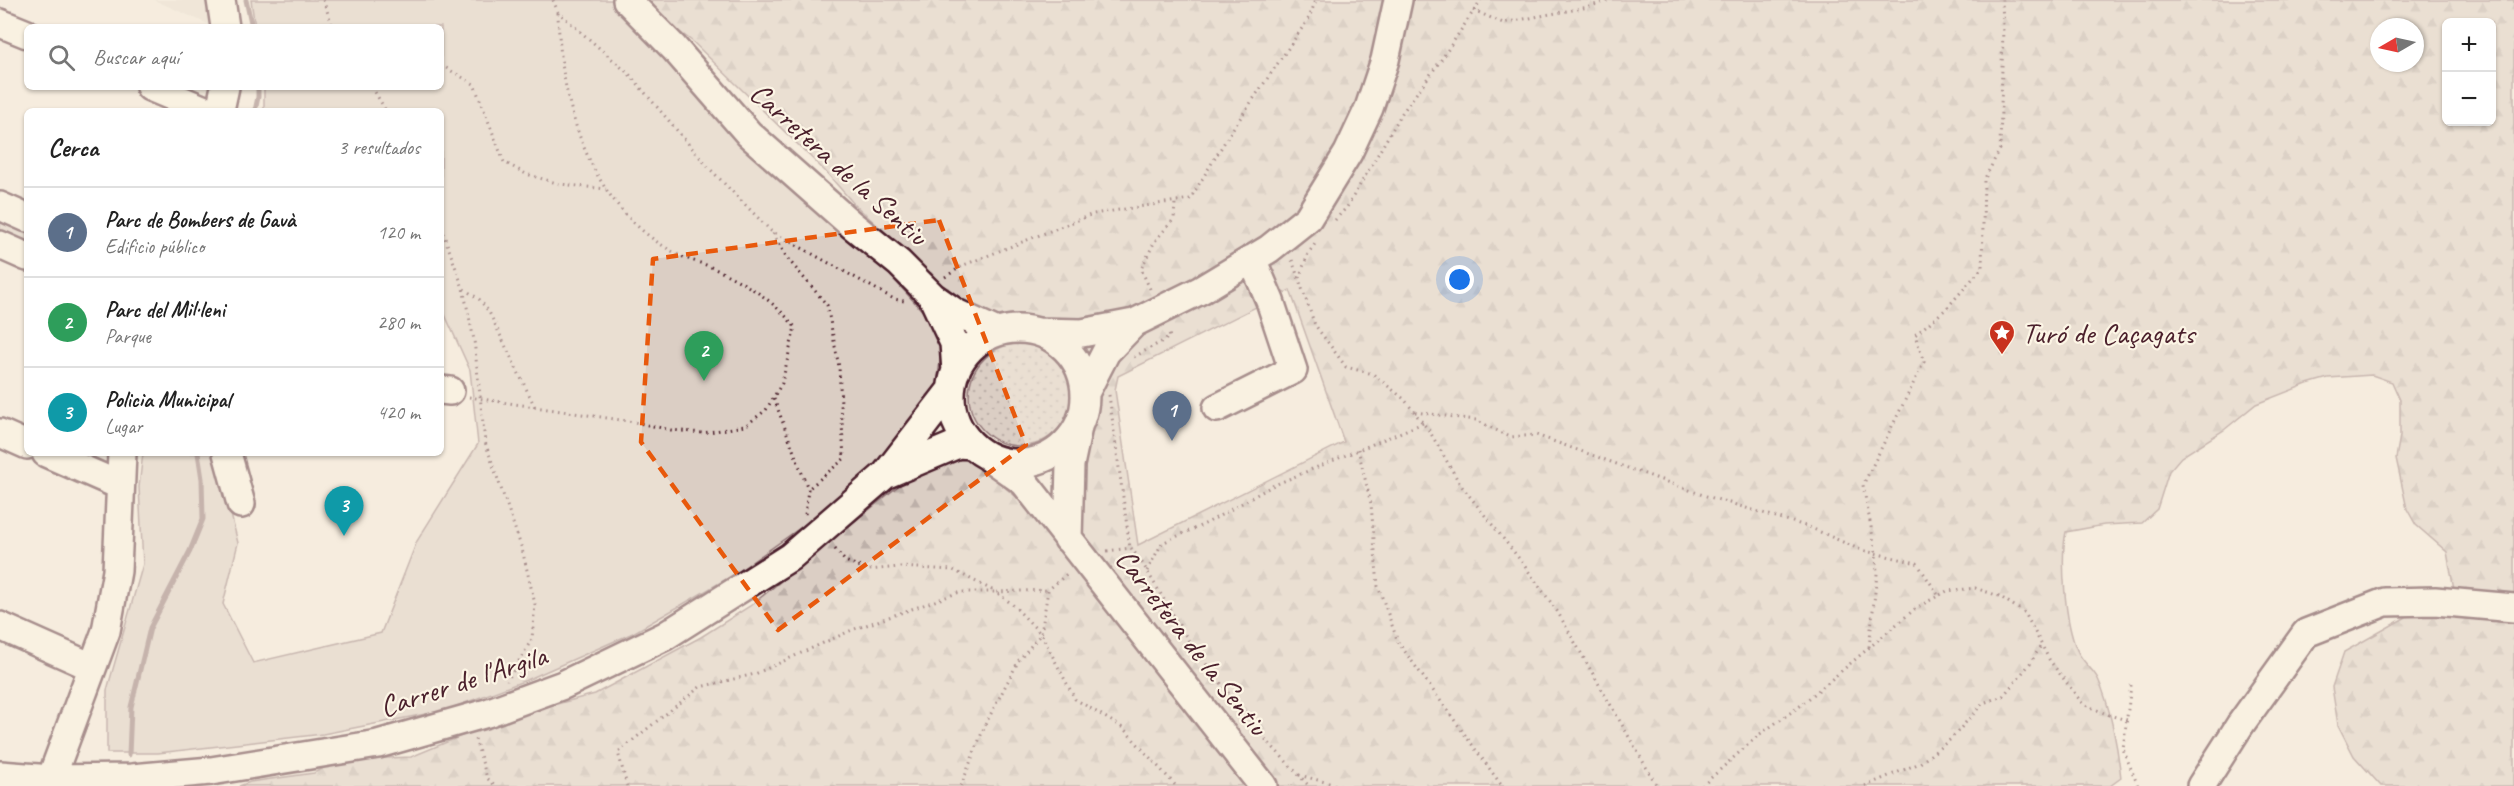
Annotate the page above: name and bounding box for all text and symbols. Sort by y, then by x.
north arrow [2370,18,2424,72]
map controls [2442,18,2496,126]
button: + [2442,18,2496,72]
search box [24,24,444,90]
icon: search [45,41,78,74]
text: Buscar aquí [93,43,179,71]
button: − [2442,72,2496,126]
street label: Carretera de la Sentiu [742,74,937,255]
text: Cerca [48,131,98,164]
text: 3 resultados [338,135,420,160]
text: Parc de Bombers de Gavà [105,206,295,234]
text: 1 [63,220,72,245]
text: 120 m [377,220,420,245]
text: Edificio público [105,234,204,259]
your location [1445,265,1474,294]
text: Parc del Mil·leni [105,296,225,324]
text: 2 [63,310,72,335]
text: 280 m [377,310,420,335]
place label: Turó de Caçagats [2022,314,2197,352]
place icon: Turó de Caçagats [1987,318,2017,356]
text: Parque [105,324,151,349]
pin: 2 [684,332,724,381]
text: Policia Municipal [105,386,230,414]
pin: 1 [1152,392,1192,441]
text: 3 [63,400,72,425]
text: 420 m [377,400,420,425]
text: Lugar [105,414,142,439]
pin: 3 [324,486,364,536]
street label: Carretera de la Sentiu [1107,541,1278,744]
street label: Carrer de l'Argila [375,636,553,726]

